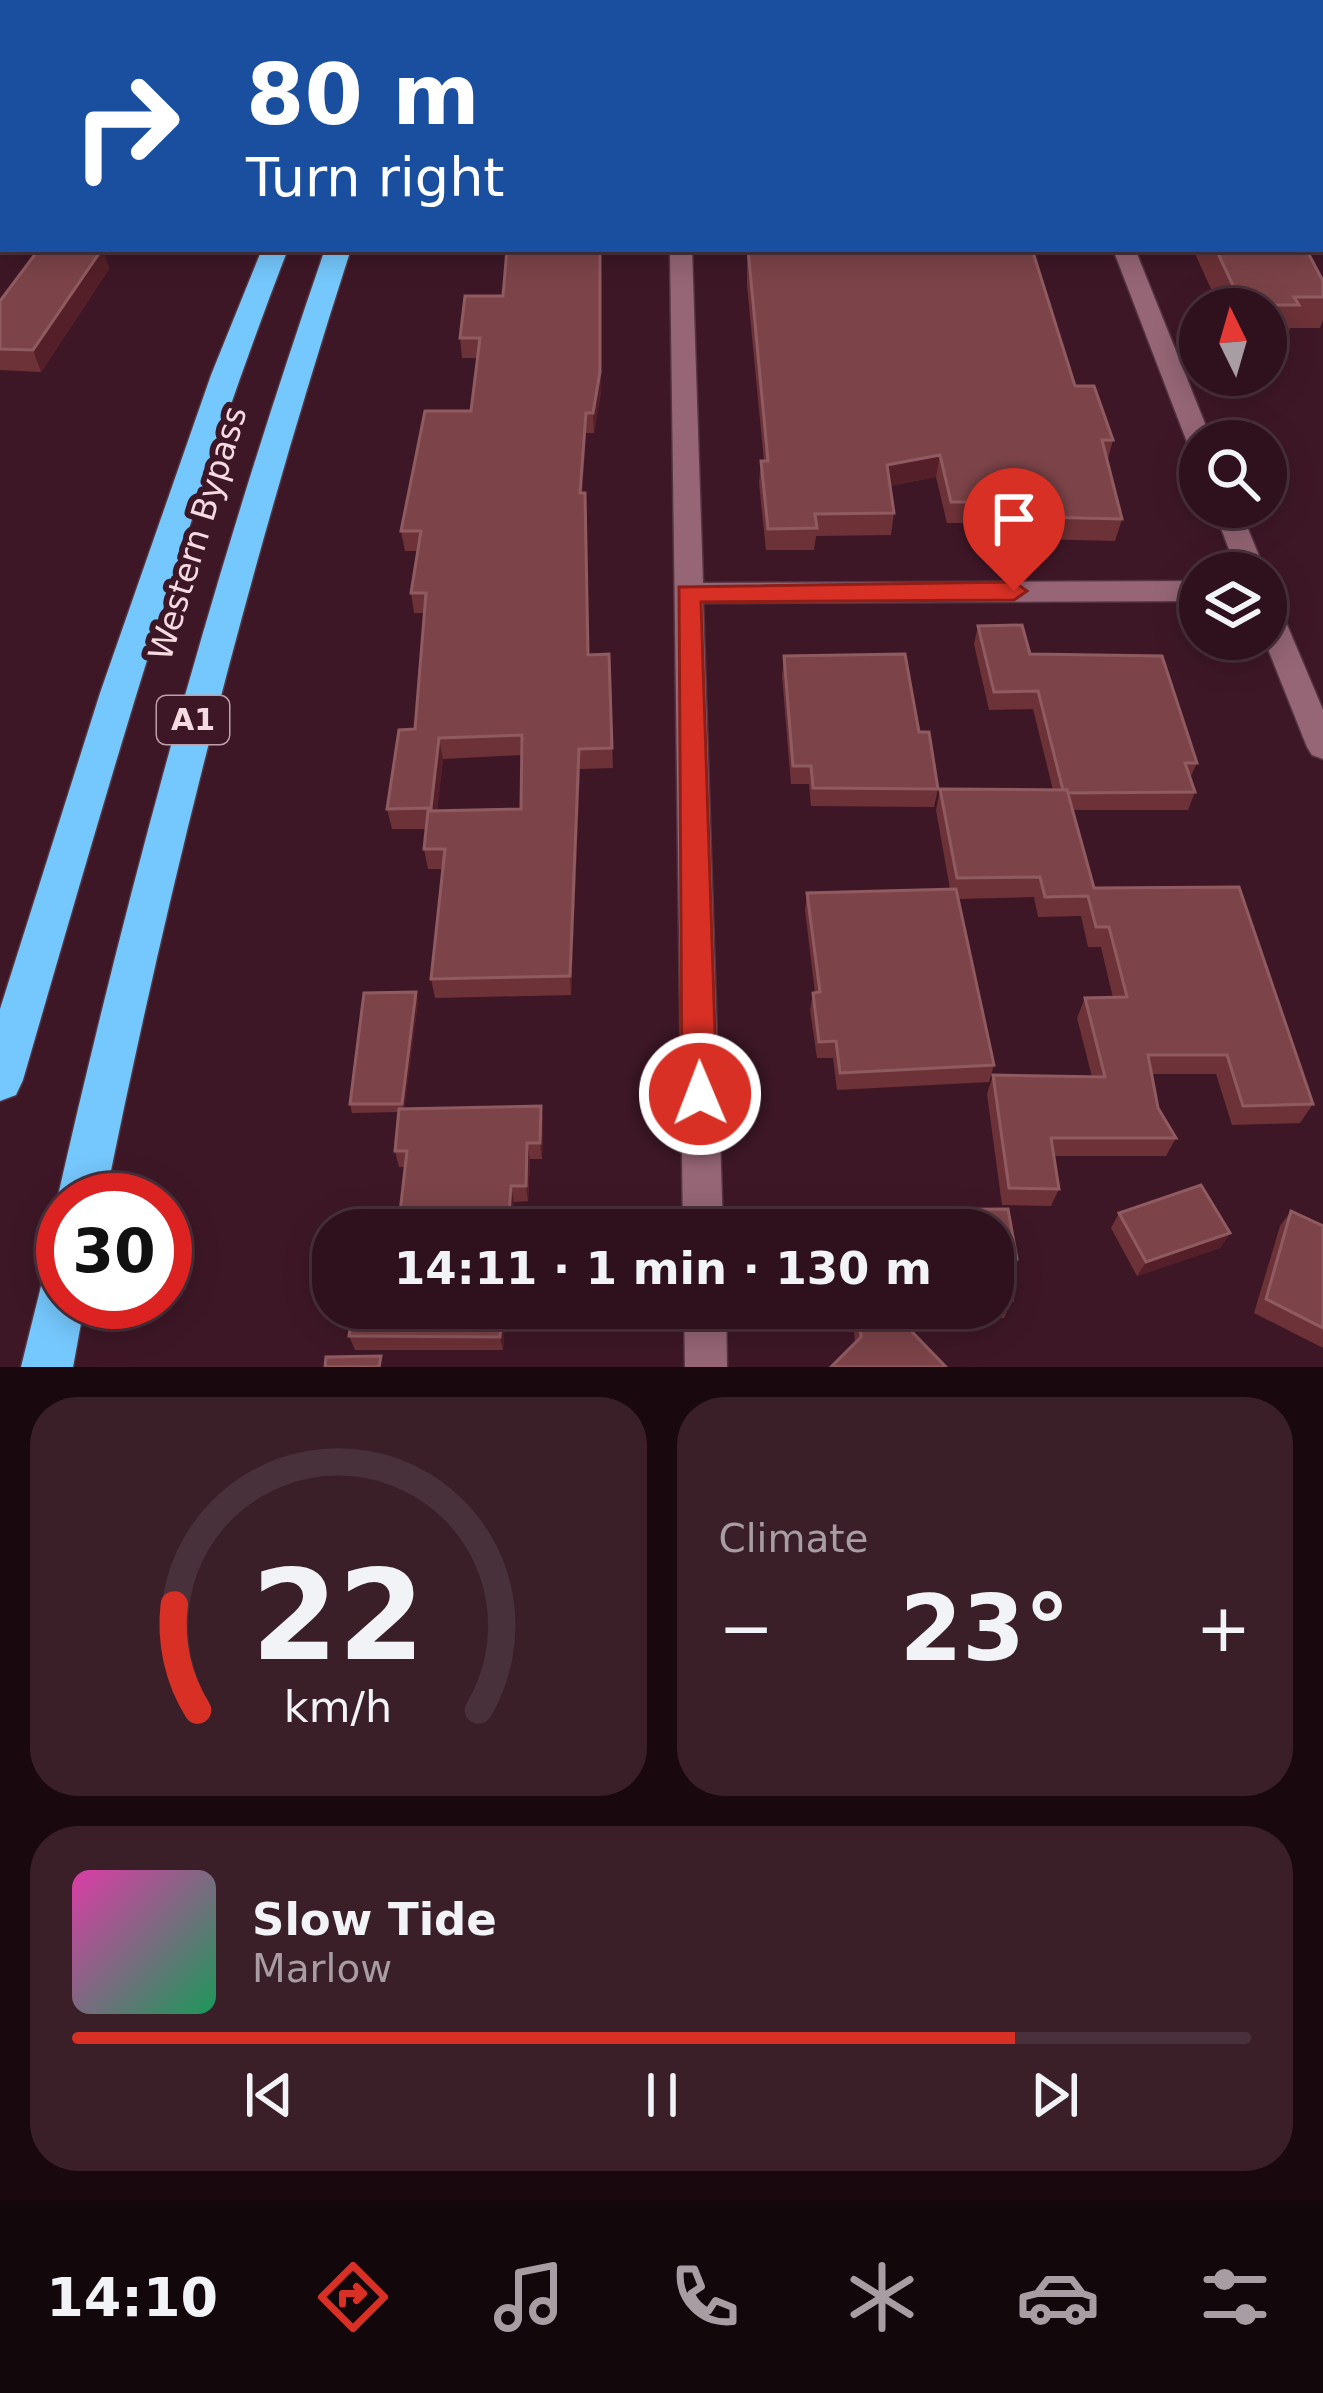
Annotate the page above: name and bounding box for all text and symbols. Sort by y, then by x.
text: 80 m [246,46,480,144]
icon: right [48,48,204,204]
text: Turn right [246,146,505,209]
north arrow [1179,288,1287,396]
map controls [1179,288,1287,660]
street label: Western Bypass [140,401,255,665]
button: search [1179,420,1287,528]
pin [963,468,1065,591]
icon: arrive [981,486,1047,552]
button: layers [1179,552,1287,660]
road number: A1 [157,696,229,744]
position arrow [637,1031,763,1157]
speed limit sign: 30 [36,1173,192,1329]
text: 14:11 · 1 min · 130 m [394,1242,932,1295]
text: Climate [719,1516,869,1561]
text: 22 [251,1543,425,1688]
text: 23° [900,1576,1070,1681]
text: − [719,1590,774,1667]
text: + [1196,1590,1251,1667]
text: km/h [284,1681,392,1731]
text: Slow Tide [252,1893,497,1946]
text: Marlow [252,1946,392,1991]
icon: previous [236,2062,302,2128]
icon: pause [629,2062,695,2128]
icon: next [1022,2062,1088,2128]
icon: directions [311,2255,395,2339]
icon: music [487,2255,571,2339]
icon: phone [663,2255,747,2339]
icon: climate [840,2255,924,2339]
icon: car [1016,2255,1100,2339]
icon: filters [1193,2255,1277,2339]
text: 14:10 [46,2266,218,2329]

